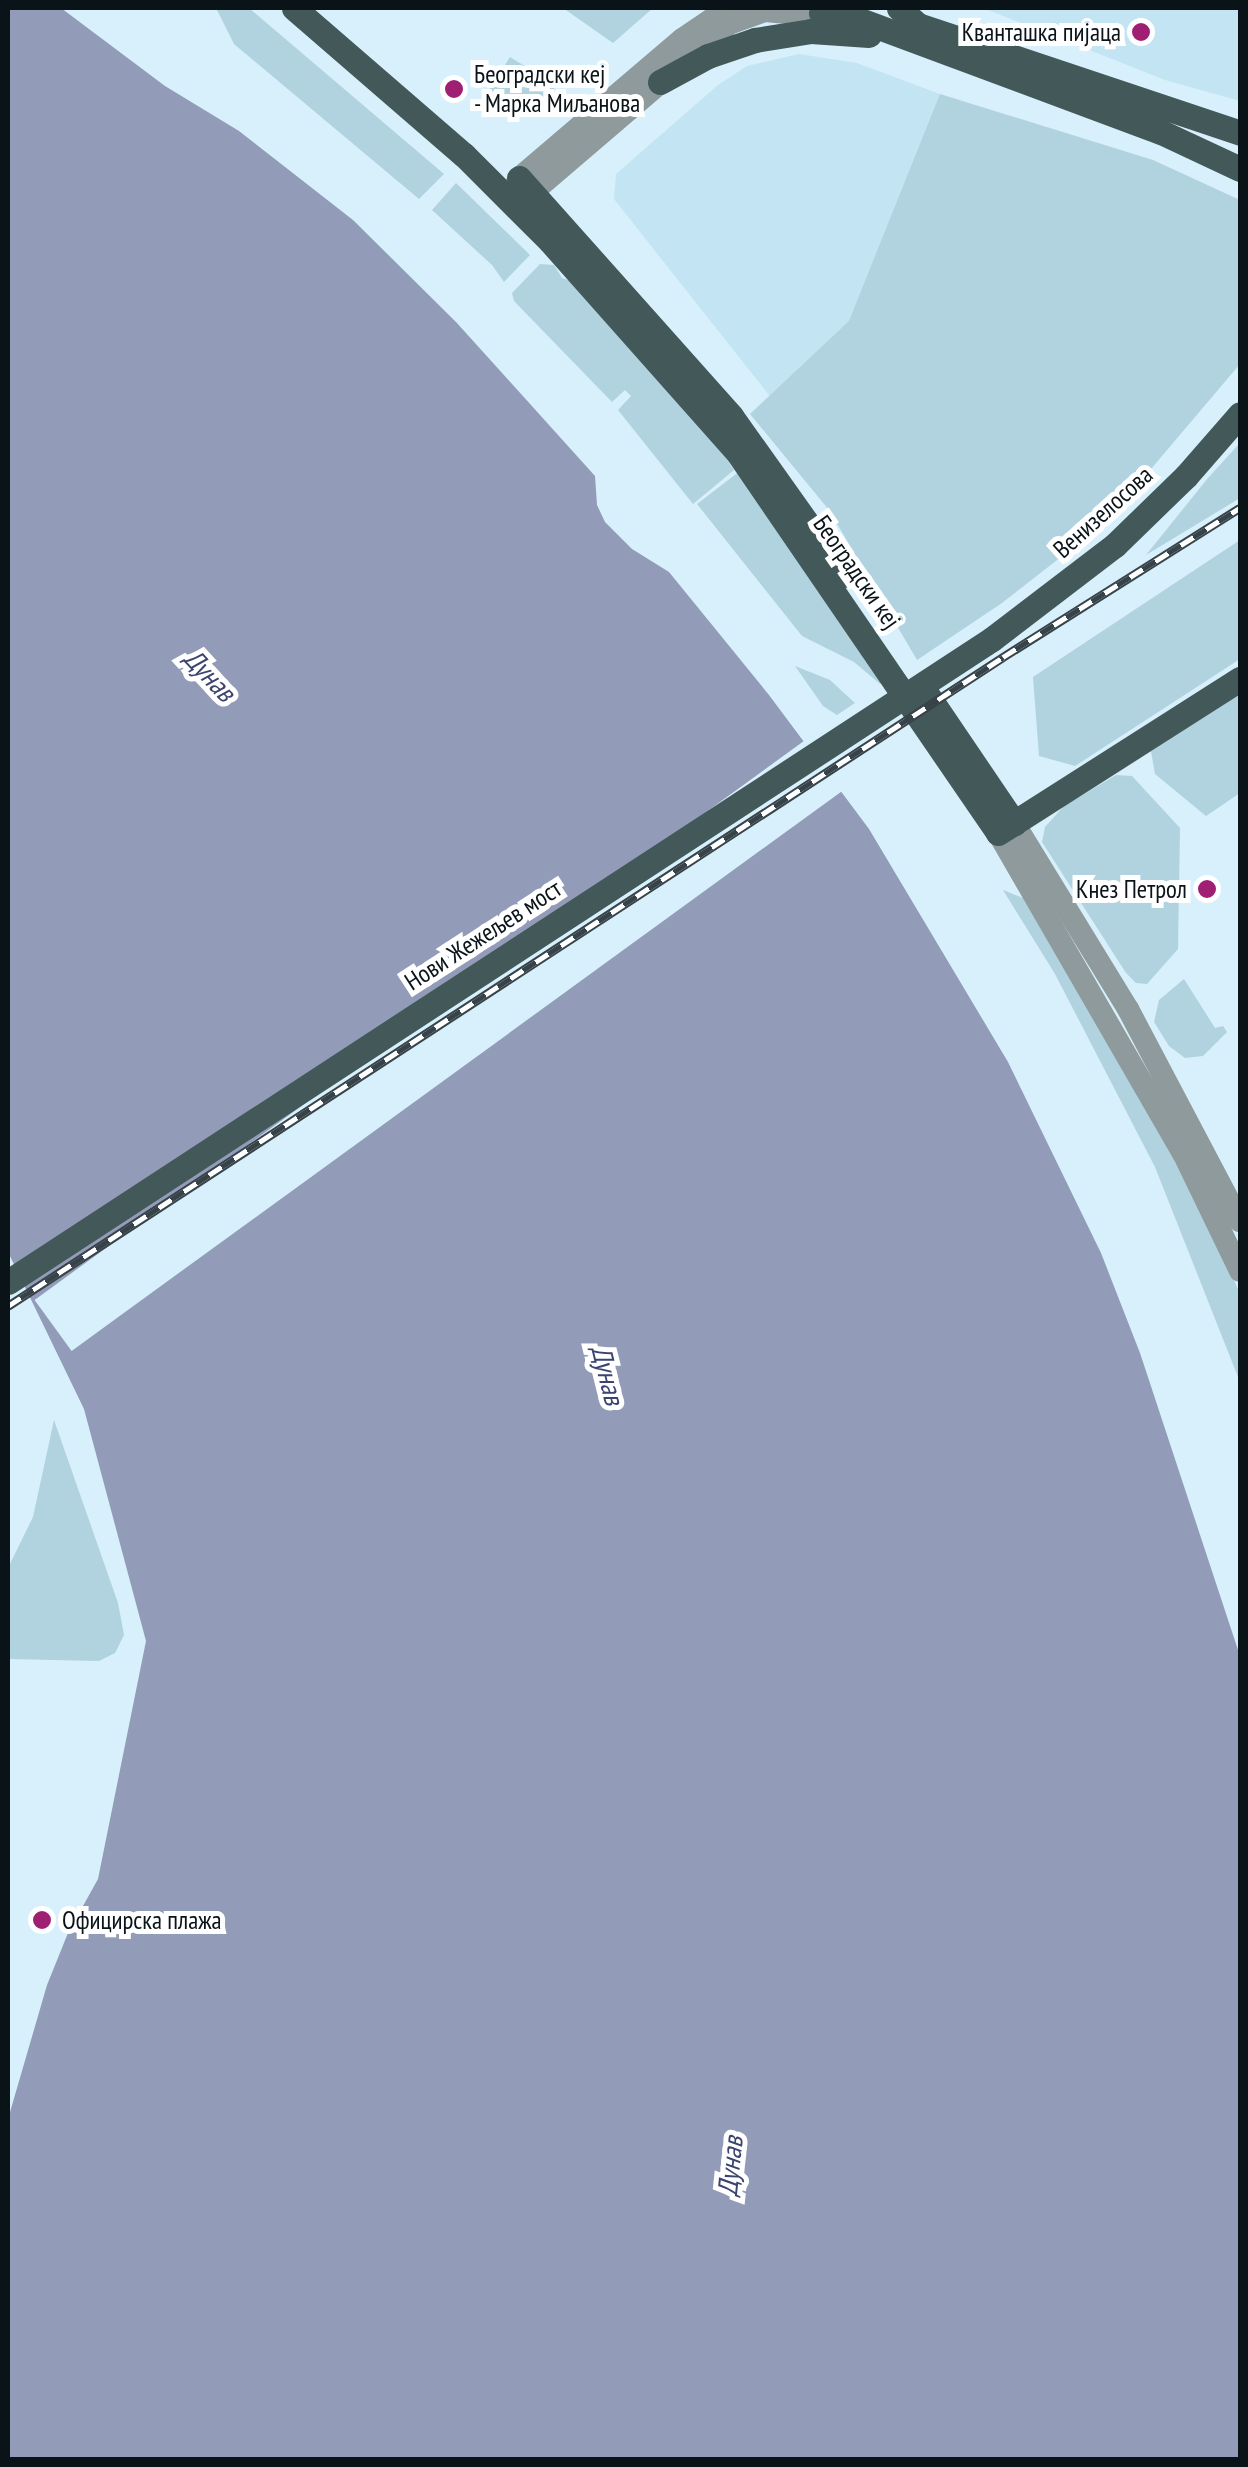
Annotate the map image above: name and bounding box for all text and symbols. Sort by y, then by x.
place label: Кванташка пијаца [962,17,1121,47]
marker: Кванташка пијаца [1130,21,1152,43]
place label: Београдски кеј - Марка Миљанова [474,60,642,119]
marker: Београдски кеј - Марка Миљанова [443,78,465,100]
street label: Венизелосова [1047,460,1159,564]
street label: Београдски кеј [807,510,907,634]
water label: Дунав [177,642,243,708]
street label: Нови Жежељев мост [399,873,567,997]
place label: Кнез Петрол [1076,874,1187,904]
marker: Кнез Петрол [1196,878,1218,900]
water label: Дунав [584,1342,632,1408]
place label: Официрска плажа [62,1905,222,1935]
marker: Официрска плажа [31,1909,53,1931]
water label: Дунав [710,2135,750,2197]

